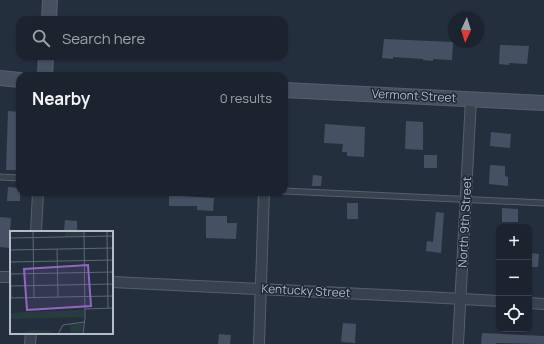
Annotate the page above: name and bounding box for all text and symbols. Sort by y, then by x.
north arrow [448,12,484,48]
search box [16,16,288,60]
icon: search [30,27,52,49]
text: Search here [62,28,145,49]
street label: Vermont Street [371,85,457,106]
text: Nearby [32,87,90,110]
text: 0 results [220,89,272,107]
street label: North 9th Street [454,176,475,268]
map controls [496,224,532,332]
button: + [496,224,532,260]
inset map [10,231,113,334]
button: − [496,260,532,296]
street label: Kentucky Street [261,280,351,301]
button: locate [496,296,532,332]

